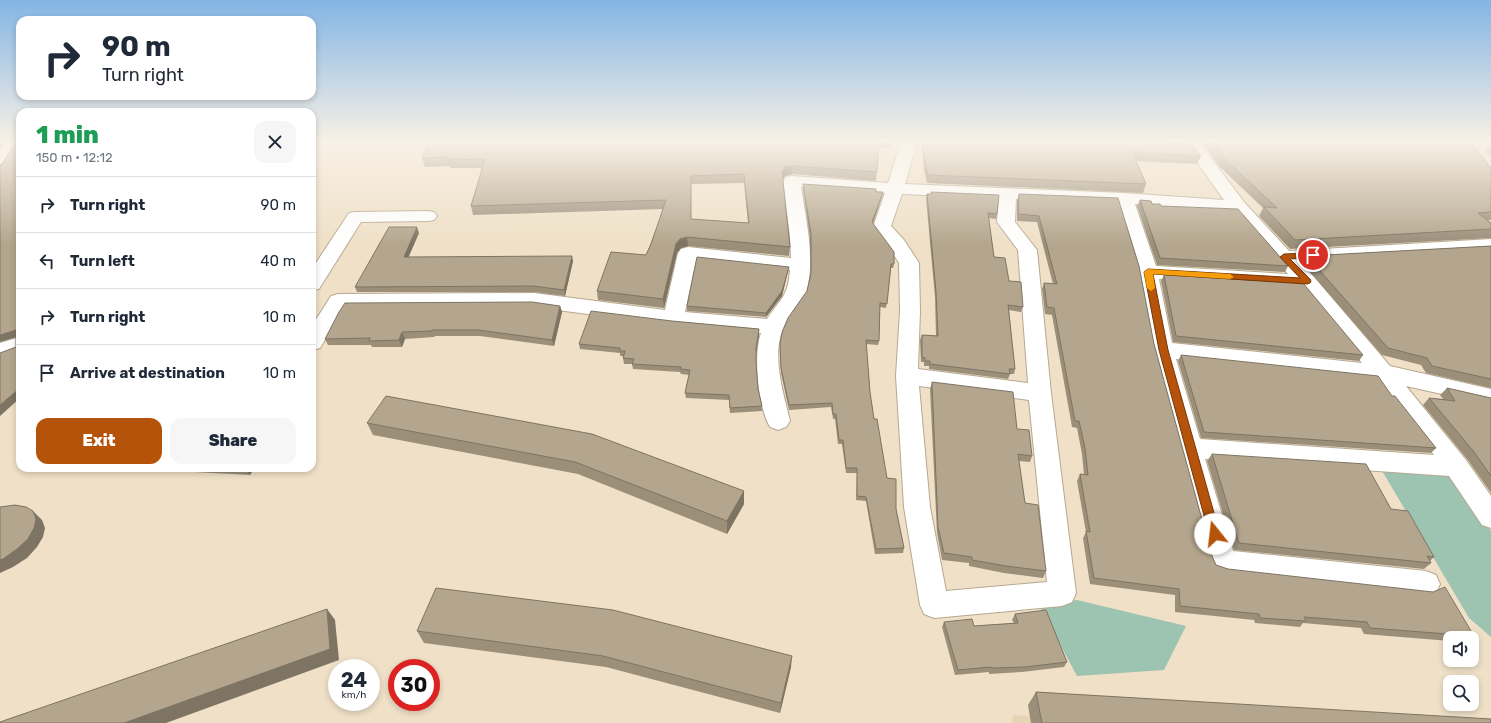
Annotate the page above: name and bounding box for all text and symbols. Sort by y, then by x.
text: 90 m [102,30,171,63]
icon: right [36,32,88,84]
text: Turn right [102,64,184,86]
text: 1 min [36,121,99,149]
button: close [254,121,296,163]
text: 150 m · 12:12 [36,150,113,165]
icon: right [36,194,58,216]
text: Turn right [70,196,145,214]
text: 90 m [261,196,296,214]
pin [1296,238,1330,272]
icon: arrive [1302,244,1324,266]
icon: left [36,250,58,272]
text: Turn left [70,252,135,270]
text: 40 m [260,252,296,270]
icon: right [36,306,58,328]
text: Turn right [70,308,145,326]
text: 10 m [263,308,296,326]
icon: arrive [36,362,58,384]
text: Arrive at destination [70,364,225,382]
text: 10 m [263,364,296,382]
button: Exit [36,418,162,464]
button: Share [170,418,296,464]
position arrow [1194,513,1236,555]
map controls [1443,631,1479,711]
button: sound [1443,631,1479,667]
speed limit sign: 30 [388,659,440,711]
text: 24 [341,668,367,692]
button: search [1443,675,1479,711]
text: km/h [342,689,366,701]

